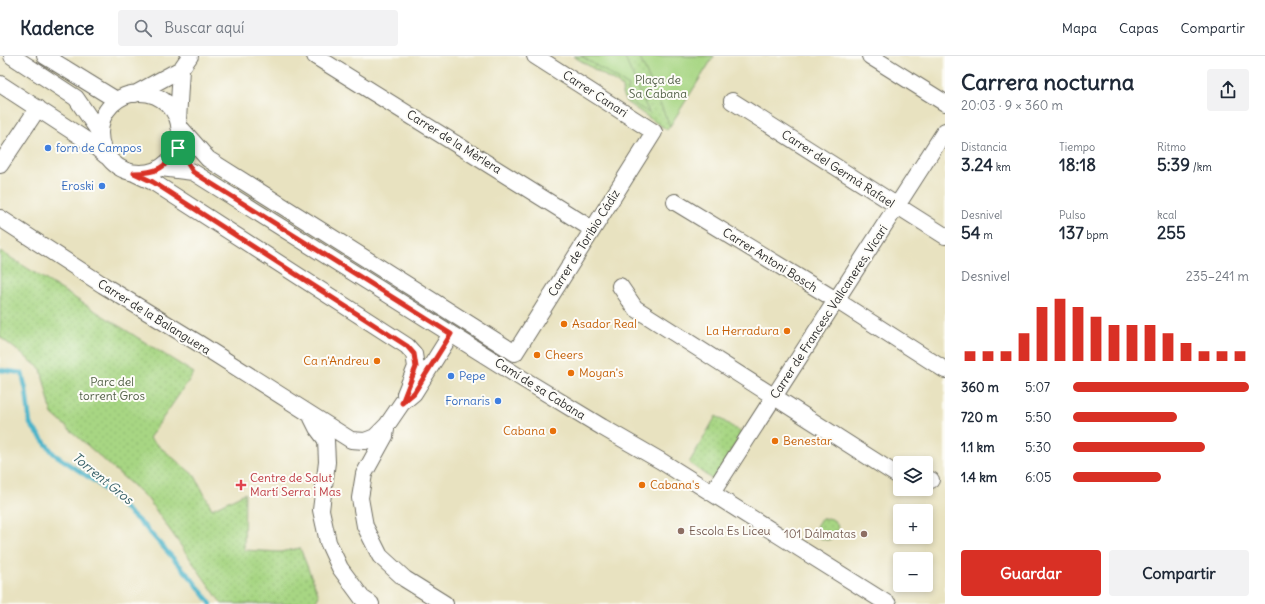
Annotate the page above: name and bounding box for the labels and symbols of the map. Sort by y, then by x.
street label: Carrer Canari [560,67,631,120]
park label: Plaça de Sa Cabana [629,72,687,101]
street label: Carrer de la Mèrlera [404,106,504,177]
street label: Carrer del Germà Rafael [779,126,898,211]
pin [161,131,195,165]
place label: forn de Campos [56,140,142,155]
marker: forn de Campos [43,143,53,153]
place label: Eroski [61,178,94,193]
marker: Eroski [97,181,107,191]
street label: Carrer de Toribio Cádiz [545,186,623,299]
street label: Carrer de Francesc Vallcaneres, Vicari [767,222,890,401]
street label: Carrer Antoni Bosch [720,224,821,295]
street label: Carrer de la Balanguera [95,276,213,357]
place label: Asador Real [572,316,637,331]
marker: Asador Real [559,319,569,329]
place label: La Herradura [706,323,779,338]
marker: La Herradura [782,326,792,336]
place label: Cheers [545,347,583,362]
marker: Cheers [532,350,542,360]
place label: Ca n'Andreu [303,353,369,368]
street label: Camí de sa Cabana [492,355,589,423]
marker: Ca n'Andreu [372,356,382,366]
place label: Moyan's [579,365,624,380]
place label: Pepe [459,368,486,383]
marker: Moyan's [566,368,576,378]
marker: Pepe [446,371,456,381]
park label: Parc del torrent Gros [79,374,145,403]
place label: Fornaris [445,393,490,408]
marker: Fornaris [493,396,503,406]
place label: Cabana [503,423,545,438]
marker: Cabana [548,426,558,436]
place label: Benestar [783,433,832,448]
marker: Benestar [770,436,780,446]
water label: Torrent Gros [69,449,137,509]
place label: Centre de Salut Martí Serra i Mas [250,470,341,499]
place label: Cabana's [650,477,700,492]
marker: Centre de Salut Martí Serra i Mas [235,479,247,491]
marker: Cabana's [637,480,647,490]
place label: Escola Es Liceu [689,523,771,538]
marker: Escola Es Liceu [676,526,686,536]
place label: 101 Dálmatas [784,526,856,541]
marker: 101 Dálmatas [859,529,869,539]

